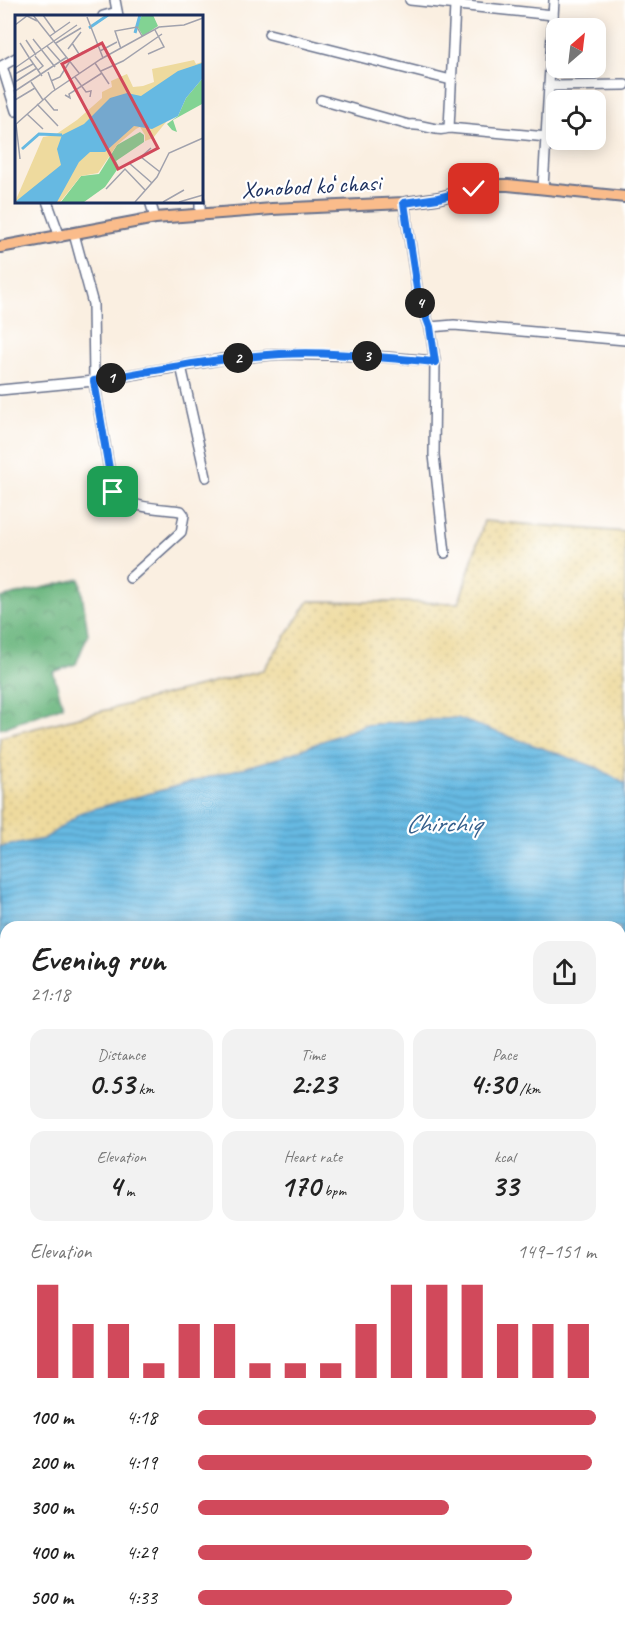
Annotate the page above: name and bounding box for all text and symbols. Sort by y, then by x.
inset map [15,15,202,202]
north arrow [546,18,606,78]
map controls [546,18,606,150]
button: locate [546,90,606,150]
pin [448,163,499,214]
street label: Xonobod koʻchasi [240,167,384,205]
icon: check [457,172,490,205]
pin: 4 [405,288,435,318]
text: 4 [416,293,424,313]
pin: 3 [352,341,382,371]
pin: 2 [223,343,253,373]
text: 3 [363,346,371,366]
text: 2 [234,348,242,368]
pin: 1 [96,363,126,393]
text: 1 [107,368,115,388]
pin [87,466,138,517]
icon: arrive [96,475,129,508]
water label: Chirchiq [406,807,486,840]
text: Evening run [30,938,165,980]
button: share [533,941,596,1004]
text: 21:18 [30,982,70,1007]
text: Distance [97,1045,145,1065]
text: Time [301,1045,325,1065]
text: Pace [492,1045,517,1065]
text: 0.53 [89,1065,135,1103]
text: 2:23 [290,1065,336,1103]
text: 4:30 [469,1065,515,1103]
text: km [135,1079,154,1099]
text: /km [515,1079,540,1099]
text: Elevation [97,1147,146,1167]
text: Heart rate [284,1147,342,1167]
text: kcal [494,1147,515,1167]
text: 4 [108,1167,122,1205]
text: 170 [280,1167,320,1205]
text: 33 [491,1167,518,1205]
text: m [122,1181,135,1201]
text: bpm [320,1181,346,1201]
text: Elevation [30,1239,92,1264]
text: 149–151 m [517,1239,596,1264]
text: 100 m [30,1405,73,1430]
text: 4:18 [126,1405,157,1430]
text: 200 m [30,1450,73,1475]
text: 4:19 [126,1450,157,1475]
text: 300 m [30,1495,73,1520]
text: 4:50 [126,1495,157,1520]
text: 400 m [30,1540,73,1565]
text: 4:29 [126,1540,157,1565]
text: 500 m [30,1585,73,1610]
text: 4:33 [126,1585,157,1610]

